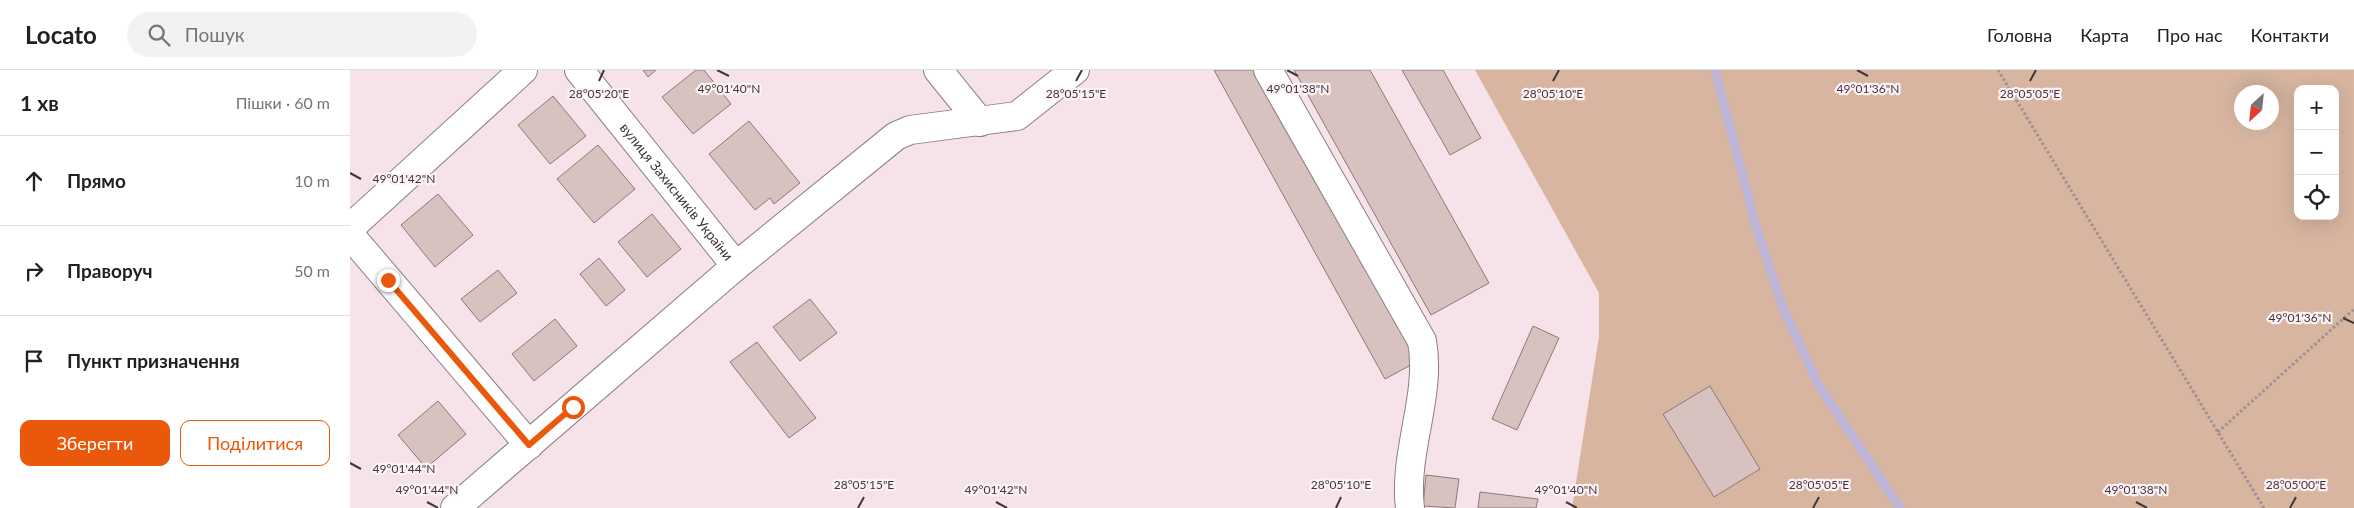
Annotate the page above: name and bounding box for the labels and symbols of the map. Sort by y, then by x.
text: 49°01'40"N [698,81,760,96]
text: 49°01'38"N [1267,81,1329,96]
text: 49°01'36"N [1837,81,1899,96]
north arrow [2234,85,2279,130]
text: 28°05'20"E [569,86,629,101]
text: 28°05'15"E [1046,86,1106,101]
text: 28°05'10"E [1523,86,1583,101]
text: 28°05'05"E [2000,86,2060,101]
street label: вулиця Захисників України [617,119,737,264]
text: 49°01'42"N [373,171,435,186]
route end [377,269,400,292]
text: 49°01'36"N [2269,310,2331,325]
route start [562,396,585,419]
text: 49°01'44"N [373,461,435,476]
text: 28°05'15"E [834,477,894,492]
text: 28°05'10"E [1311,477,1371,492]
text: 28°05'05"E [1789,477,1849,492]
text: 28°05'00"E [2266,477,2326,492]
text: 49°01'44"N [396,482,458,497]
text: 49°01'42"N [965,482,1027,497]
text: 49°01'40"N [1535,482,1597,497]
text: 49°01'38"N [2105,482,2167,497]

